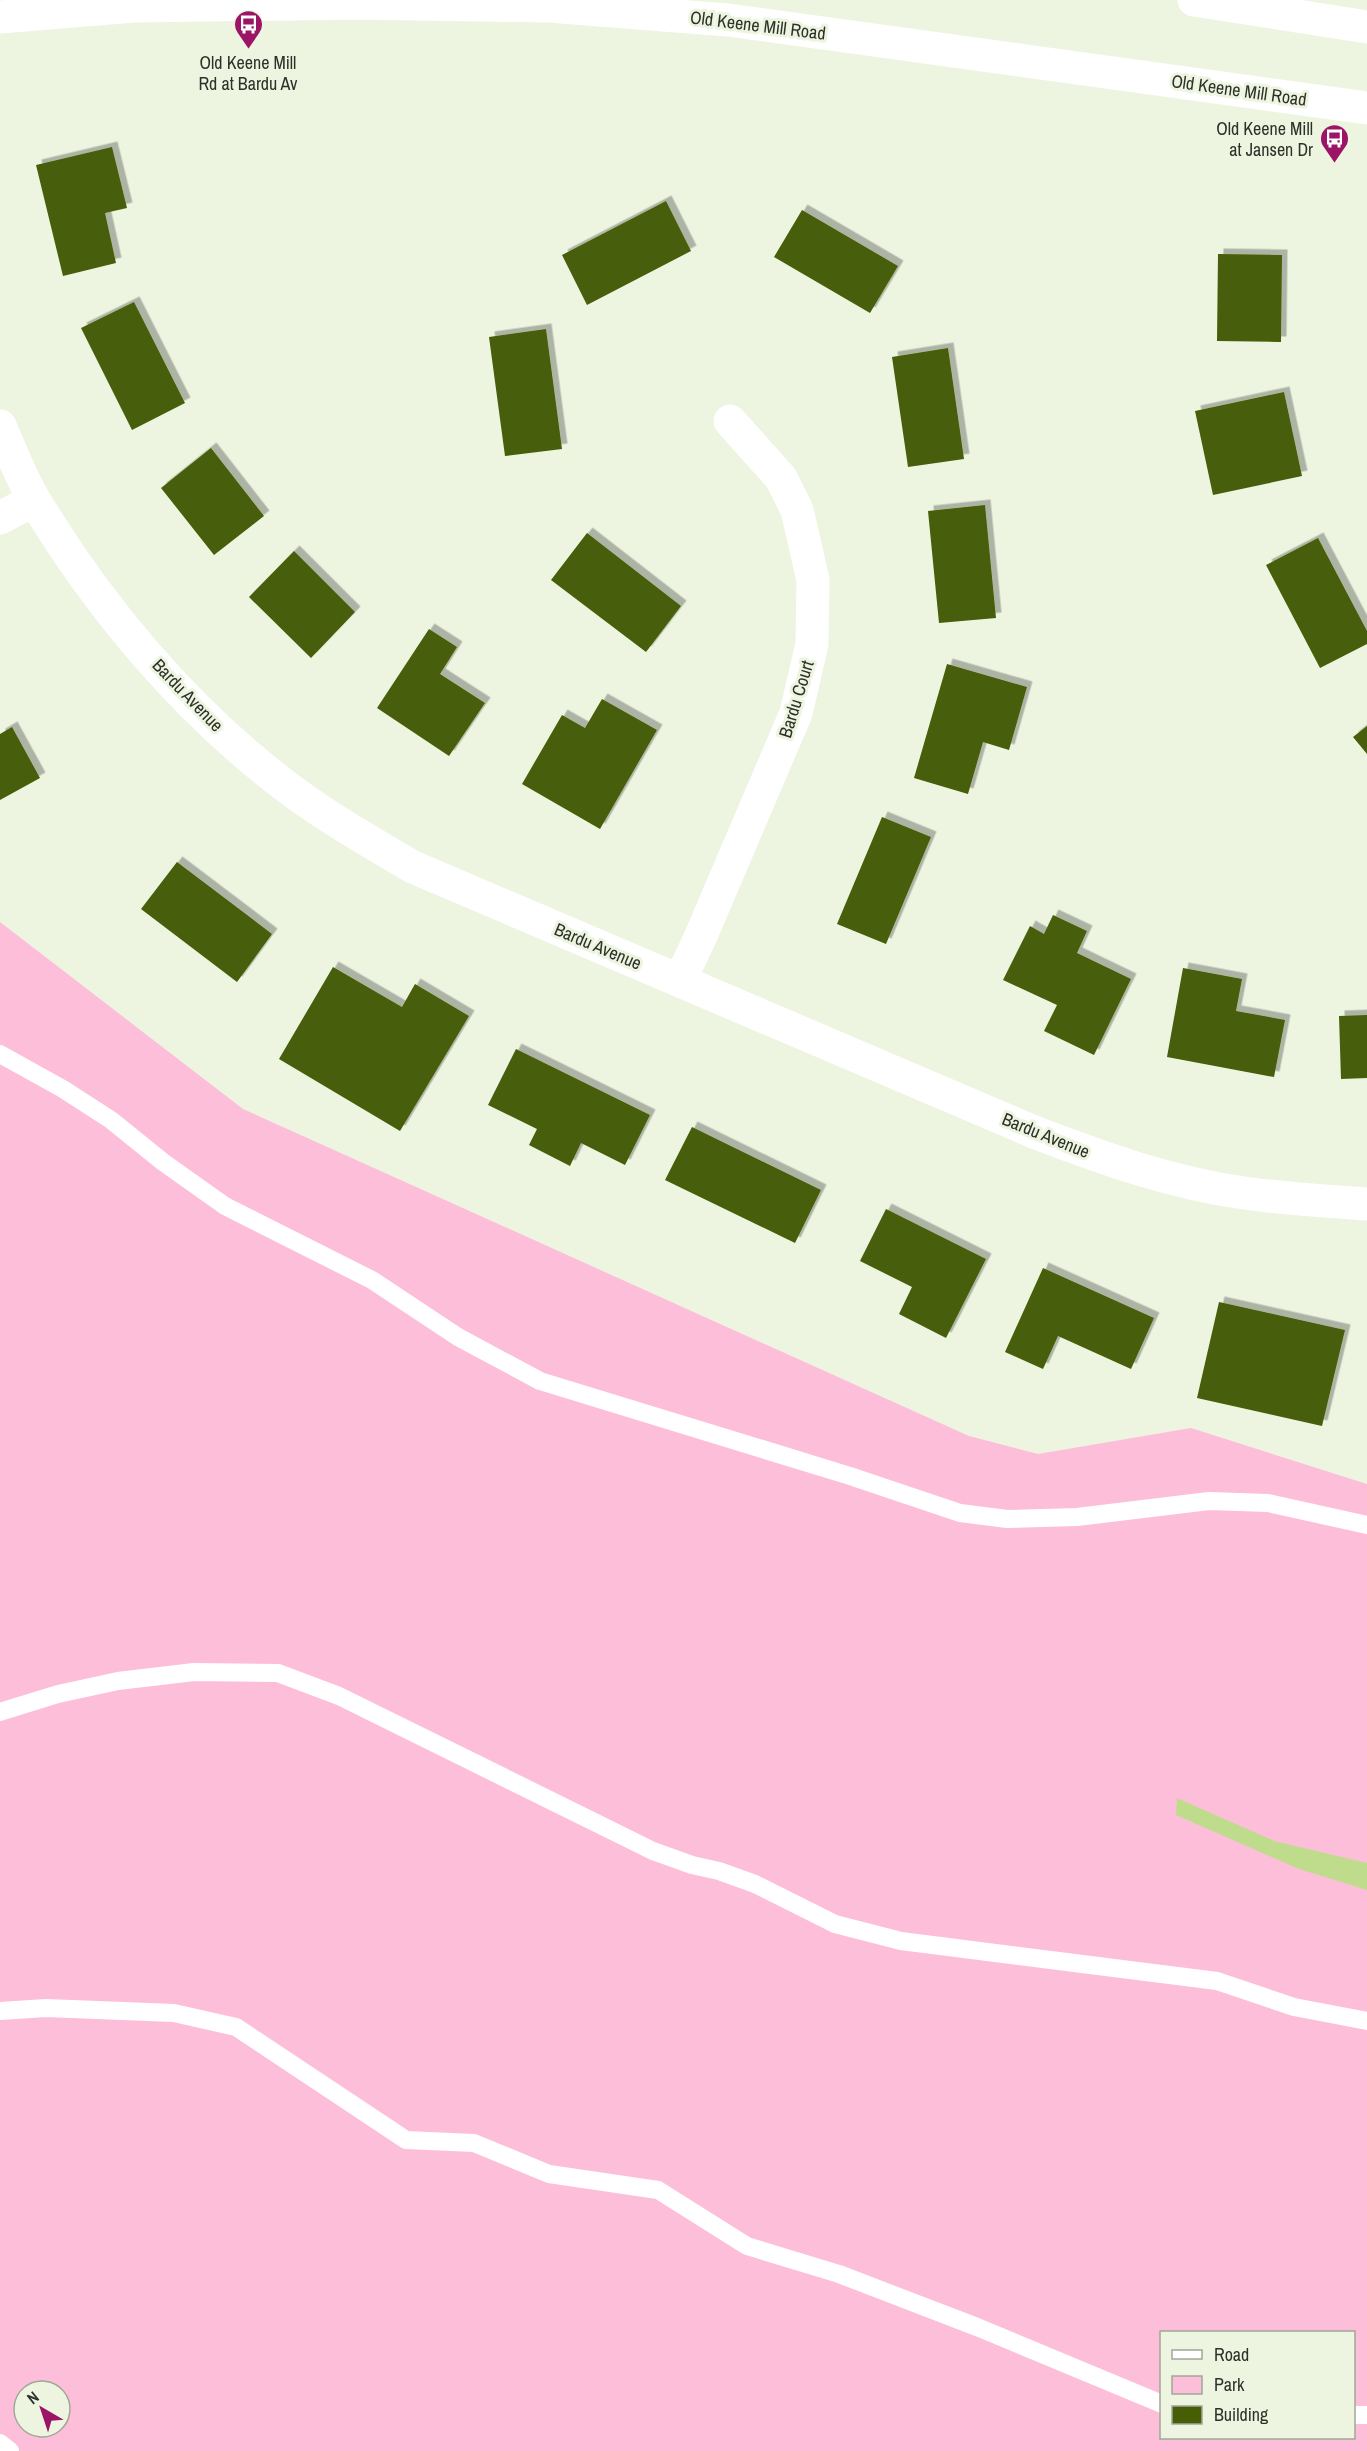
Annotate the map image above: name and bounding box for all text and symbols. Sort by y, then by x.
street label: Old Keene Mill Road [689,4,827,46]
bus stop icon: Old Keene Mill Rd at Bardu Av [232,9,264,51]
place label: Old Keene Mill Rd at Bardu Av [198,50,298,96]
street label: Old Keene Mill Road [1170,68,1308,112]
place label: Old Keene Mill at Jansen Dr [1216,116,1313,162]
bus stop icon: Old Keene Mill at Jansen Dr [1318,122,1350,164]
street label: Bardu Avenue [147,653,229,737]
street label: Bardu Court [772,657,820,741]
street label: Bardu Avenue [551,916,645,976]
street label: Bardu Avenue [998,1106,1094,1164]
legend [1160,2331,1355,2439]
text: Road [1214,2342,1249,2367]
text: Park [1214,2372,1245,2397]
north arrow [12,2379,72,2439]
text: N [22,2386,43,2409]
text: Building [1214,2402,1269,2427]

